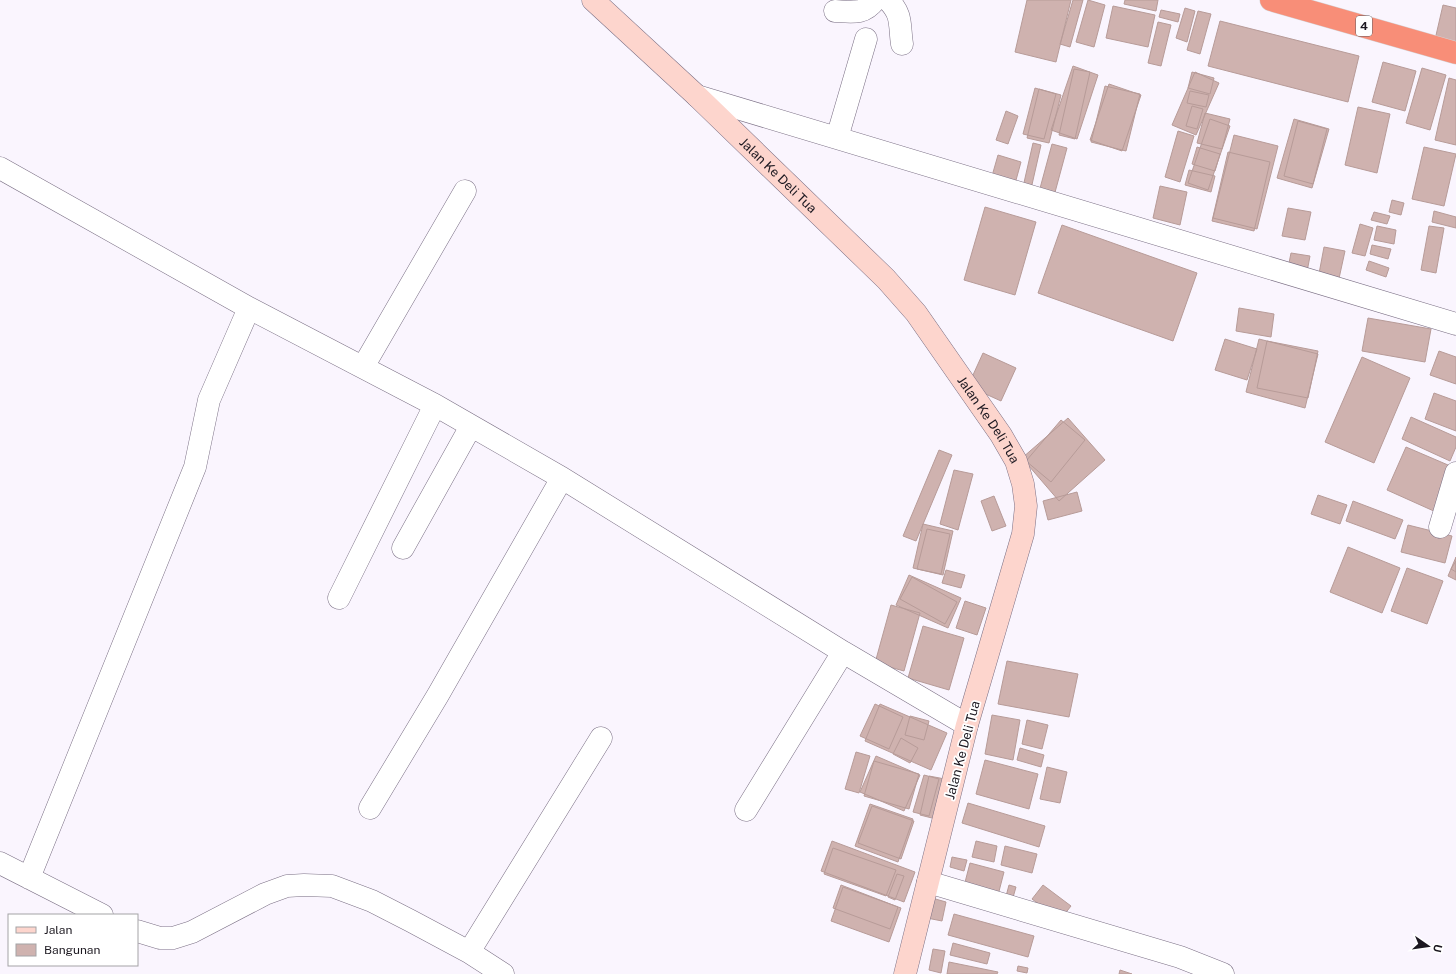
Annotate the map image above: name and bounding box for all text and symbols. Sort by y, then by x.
road number: 4 [1356,16,1372,36]
street label: Jalan Ke Deli Tua [737,135,820,216]
street label: Jalan Ke Deli Tua [954,373,1023,466]
street label: Jalan Ke Deli Tua [942,699,983,801]
legend [8,914,138,966]
text: Jalan [44,923,73,937]
north arrow [1408,926,1448,966]
text: Bangunan [44,943,100,957]
text: U [1431,943,1444,954]

